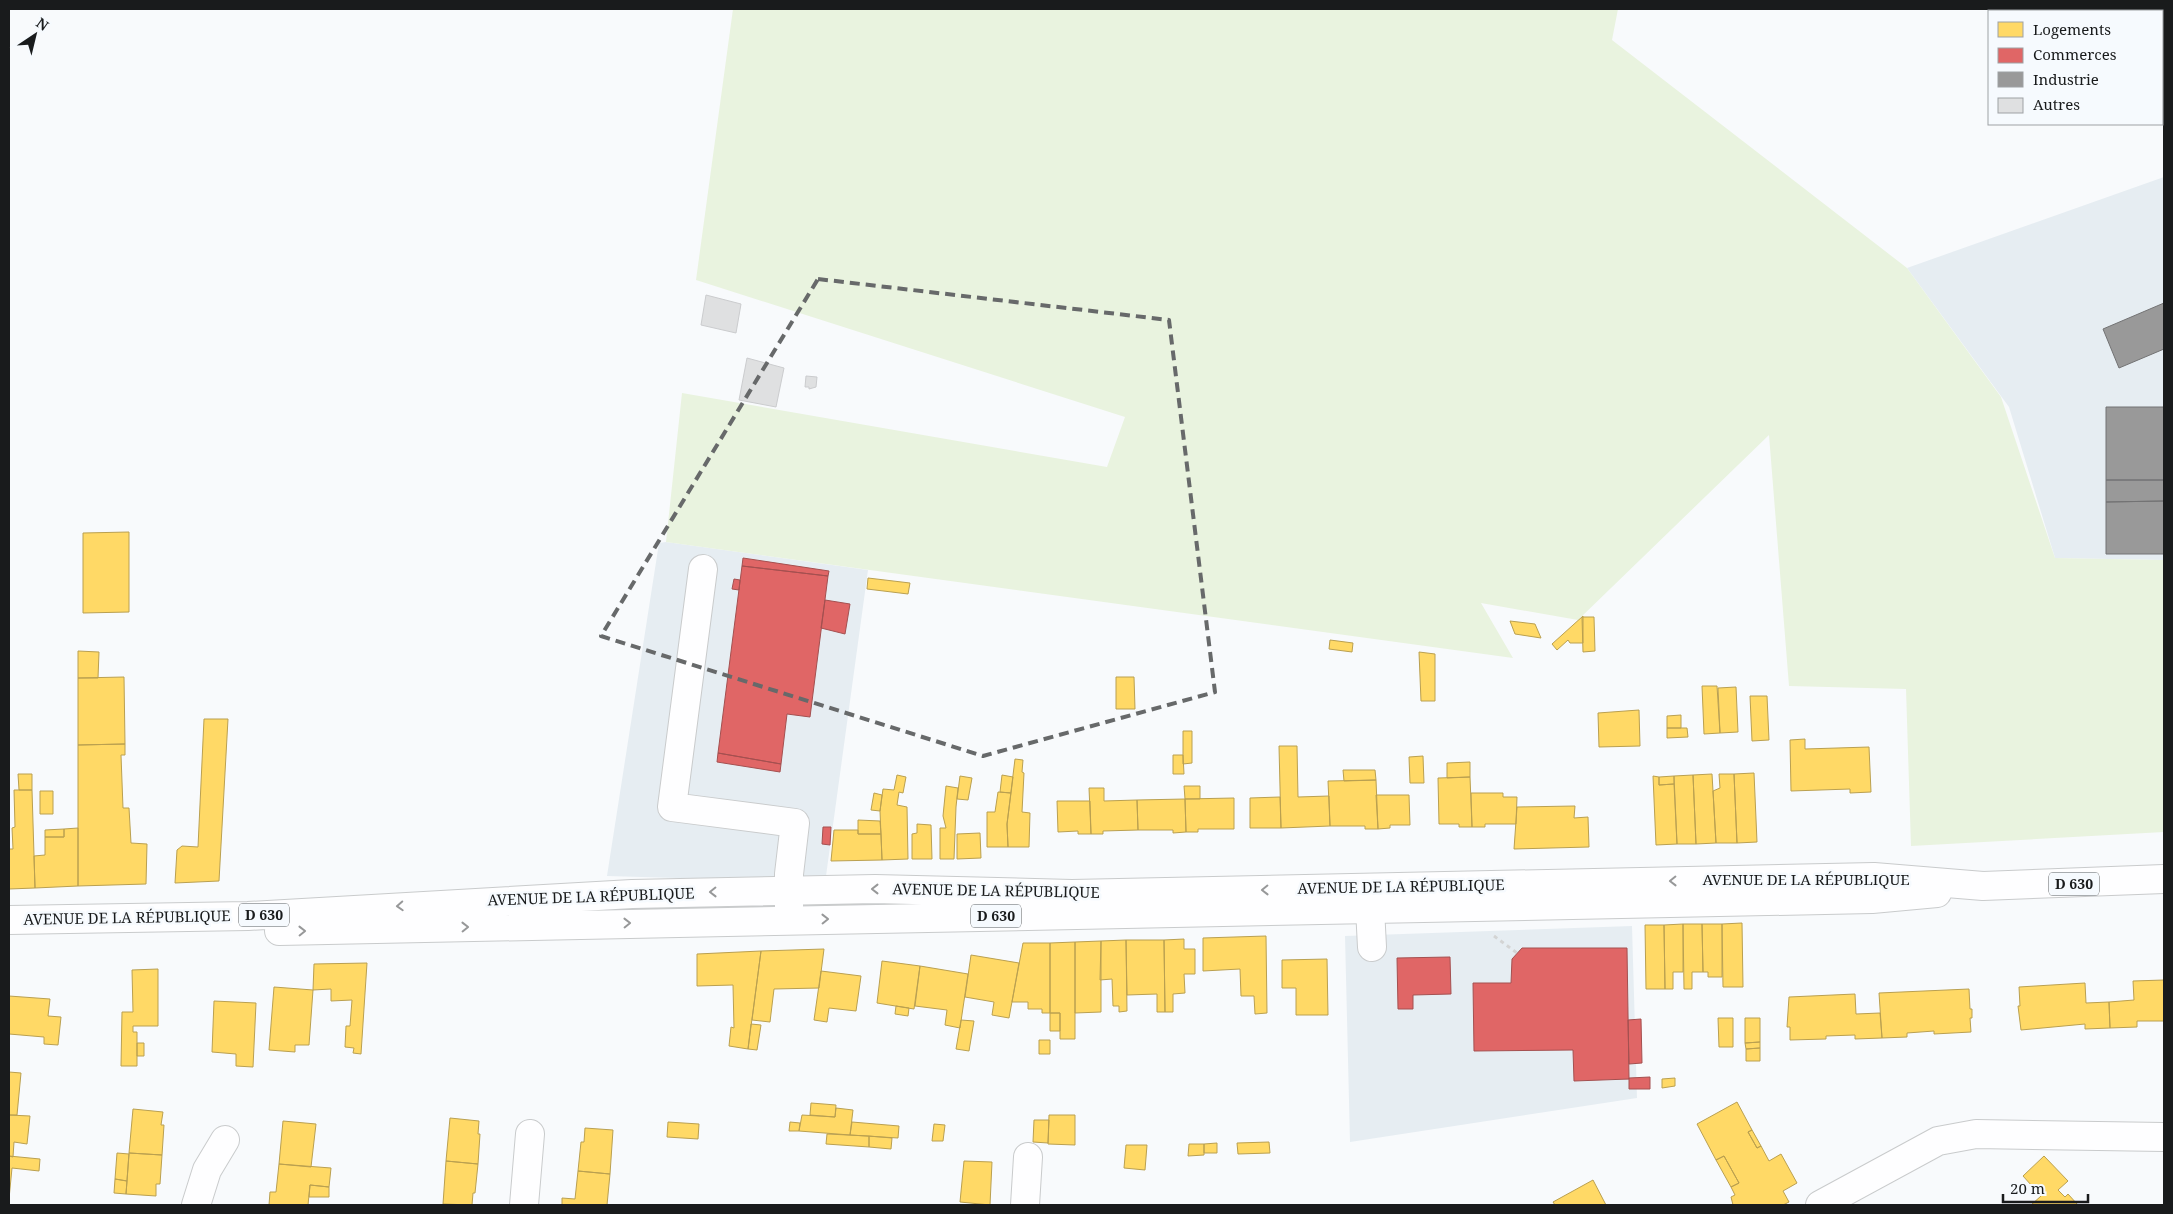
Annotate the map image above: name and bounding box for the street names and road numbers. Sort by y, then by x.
street label: AVENUE DE LA RÉPUBLIQUE [1702,869,1910,889]
road number: D 630 [2049,872,2099,896]
street label: AVENUE DE LA RÉPUBLIQUE [1297,874,1505,898]
street label: AVENUE DE LA RÉPUBLIQUE [892,878,1100,902]
street label: AVENUE DE LA RÉPUBLIQUE [487,882,695,910]
road number: D 630 [239,904,289,926]
road number: D 630 [971,904,1021,928]
street label: AVENUE DE LA RÉPUBLIQUE [23,905,231,929]

